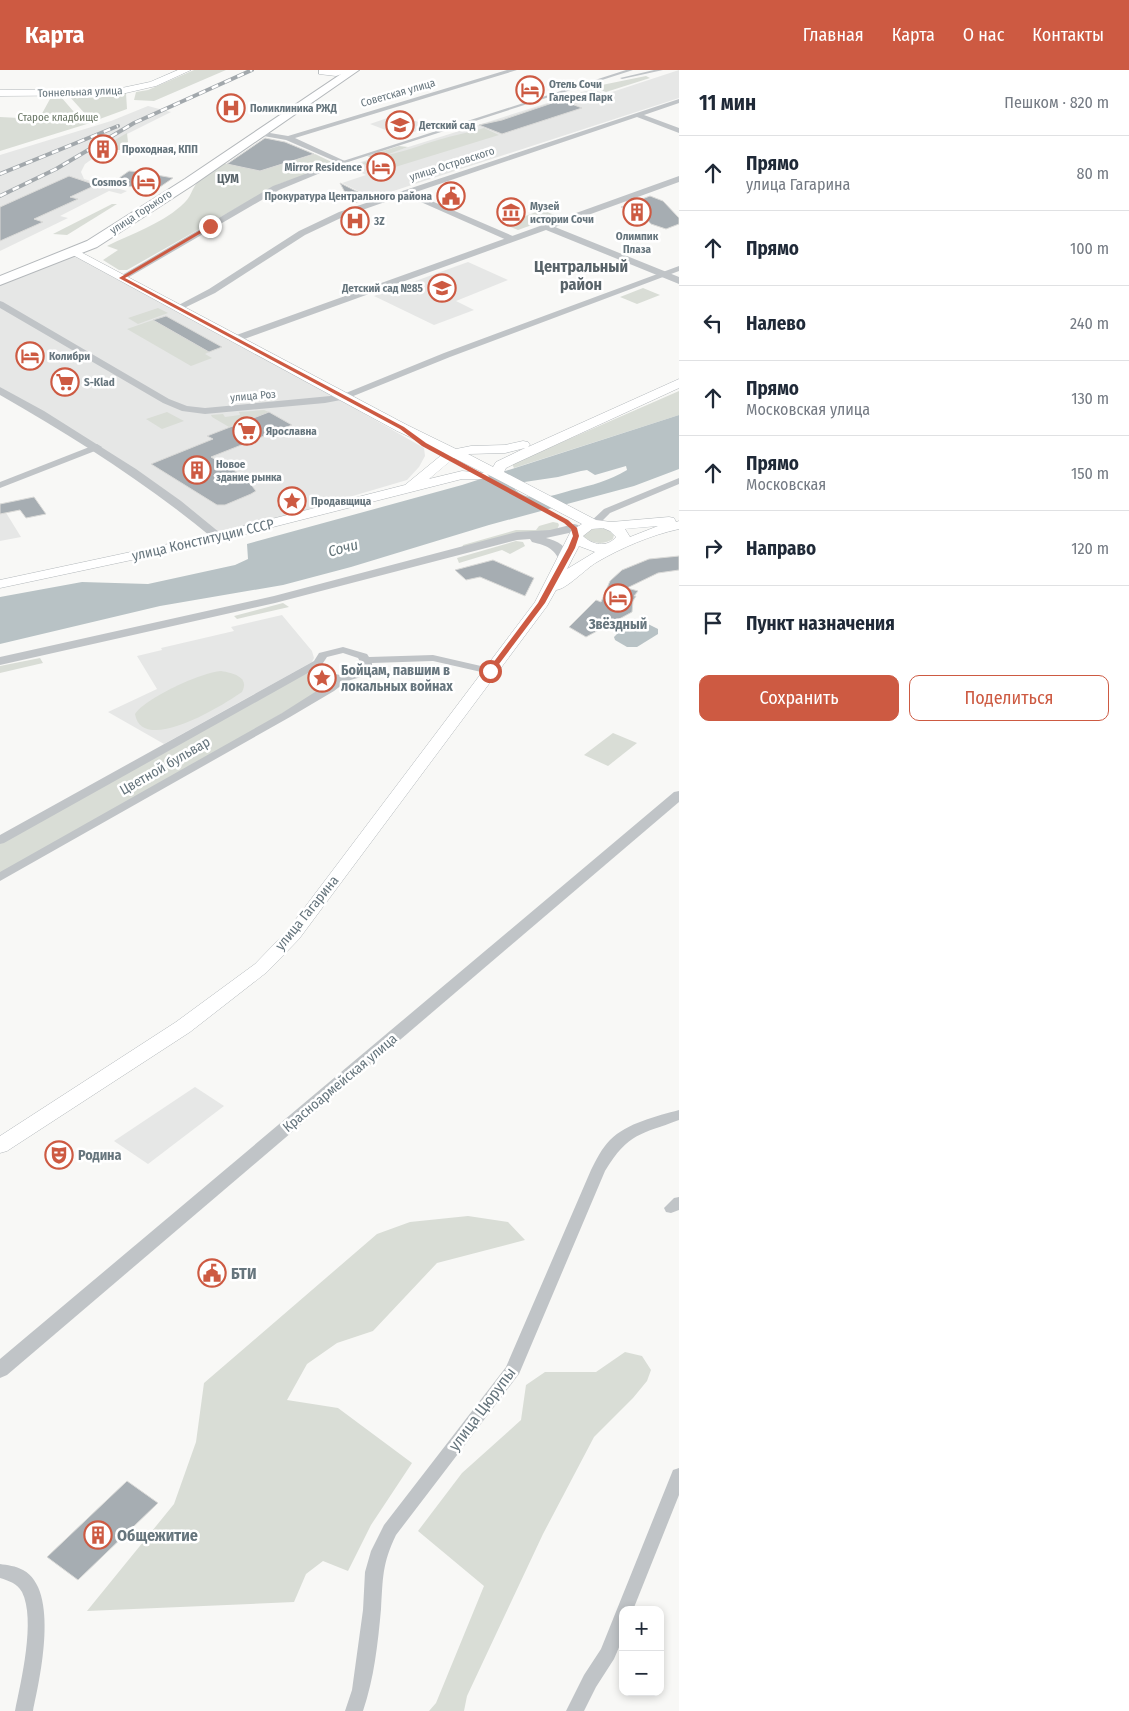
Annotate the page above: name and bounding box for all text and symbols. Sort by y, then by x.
text: Карта [25,21,84,49]
text: Главная [803,24,864,46]
text: Карта [892,24,935,46]
text: О нас [963,24,1004,46]
text: Контакты [1032,24,1104,46]
hotel icon: Отель Сочи Галерея Парк [515,75,545,105]
street label: Советская улица [359,76,437,110]
place label: Отель Сочи Галерея Парк [549,78,613,104]
street label: Тоннельная улица [37,84,123,100]
text: 11 мин [699,90,756,116]
hospital icon: Поликлиника РЖД [216,93,246,123]
text: Пешком · 820 m [1004,93,1109,112]
place label: Поликлиника РЖД [250,102,337,115]
school or university icon: Детский сад [385,110,415,140]
park label: Старое кладбище [18,111,98,124]
place label: Детский сад [418,119,476,132]
building icon: Проходная, КПП [88,134,118,164]
place label: Проходная, КПП [122,143,198,156]
street label: улица Островского [408,144,496,184]
hotel icon: Mirror Residence [366,152,396,182]
text: Прямо [746,152,799,175]
icon: ahead [699,159,727,187]
place label: Mirror Residence [285,161,362,174]
text: 80 m [1077,164,1109,183]
hotel icon: Cosmos [131,167,161,197]
district label: ЦУМ [217,172,239,186]
text: улица Гагарина [746,175,850,194]
place label: Cosmos [92,176,127,189]
public building icon: Прокуратура Центрального района [436,181,466,211]
street label: улица Горького [107,187,175,237]
place label: Прокуратура Центрального района [264,190,433,203]
museum icon: Музей истории Сочи [496,197,526,227]
building icon: Олимпик Плаза [622,197,652,227]
place label: Музей истории Сочи [530,200,594,226]
hospital icon: 3Z [340,206,370,236]
route end [199,215,222,238]
place label: 3Z [373,215,385,228]
place label: Олимпик Плаза [616,230,659,256]
icon: ahead [699,234,727,262]
text: Прямо [746,237,799,260]
text: 100 m [1070,239,1109,258]
district label: Центральный район [534,257,628,294]
school or university icon: Детский сад №85 [427,273,457,303]
place label: Детский сад №85 [341,282,424,295]
icon: left [699,309,727,337]
text: Налево [746,312,806,335]
text: 240 m [1070,314,1109,333]
hotel icon: Колибри [15,341,45,371]
place label: Колибри [49,350,90,363]
supermarket icon: S-Klad [50,367,80,397]
place label: S-Klad [84,376,115,389]
text: Прямо [746,377,799,400]
icon: ahead [699,384,727,412]
street label: улица Роз [230,388,277,404]
text: 130 m [1071,389,1109,408]
text: Московская улица [746,400,870,419]
supermarket icon: Ярославна [232,416,262,446]
place label: Ярославна [266,425,317,438]
text: Прямо [746,452,799,475]
building icon: Новое здание рынка [182,455,212,485]
place label: Новое здание рынка [216,458,282,484]
icon: ahead [699,459,727,487]
text: 150 m [1071,464,1109,483]
text: Московская [746,475,826,494]
place icon: Продавщица [277,486,307,516]
place label: Продавщица [311,495,372,508]
street label: улица Конституции СССР [130,515,276,565]
icon: right [699,534,727,562]
water label: Сочи [326,535,360,561]
text: Направо [746,537,816,560]
text: 120 m [1071,539,1109,558]
hotel icon: Звёздный [603,583,633,613]
icon: arrive [699,609,727,637]
text: Пункт назначения [746,612,895,635]
place label: Звёздный [588,616,647,633]
route start [479,660,502,683]
place label: Бойцам, павшим в локальных войнах [341,662,453,695]
place icon: Бойцам, павшим в локальных войнах [307,663,337,693]
button: Сохранить [699,675,899,721]
button: Поделиться [909,675,1109,721]
street label: Цветной бульвар [117,733,213,799]
street label: улица Гагарина [272,872,342,954]
street label: Красноармейская улица [279,1030,401,1136]
theatre icon: Родина [44,1140,74,1170]
place label: Родина [78,1147,122,1164]
public building icon: БТИ [197,1258,227,1288]
place label: БТИ [231,1264,257,1283]
street label: улица Цюрупы [444,1364,520,1454]
building icon: Общежитие [83,1520,113,1550]
place label: Общежитие [117,1526,198,1545]
map controls [619,1606,664,1696]
button: + [619,1606,664,1651]
button: − [619,1651,664,1696]

